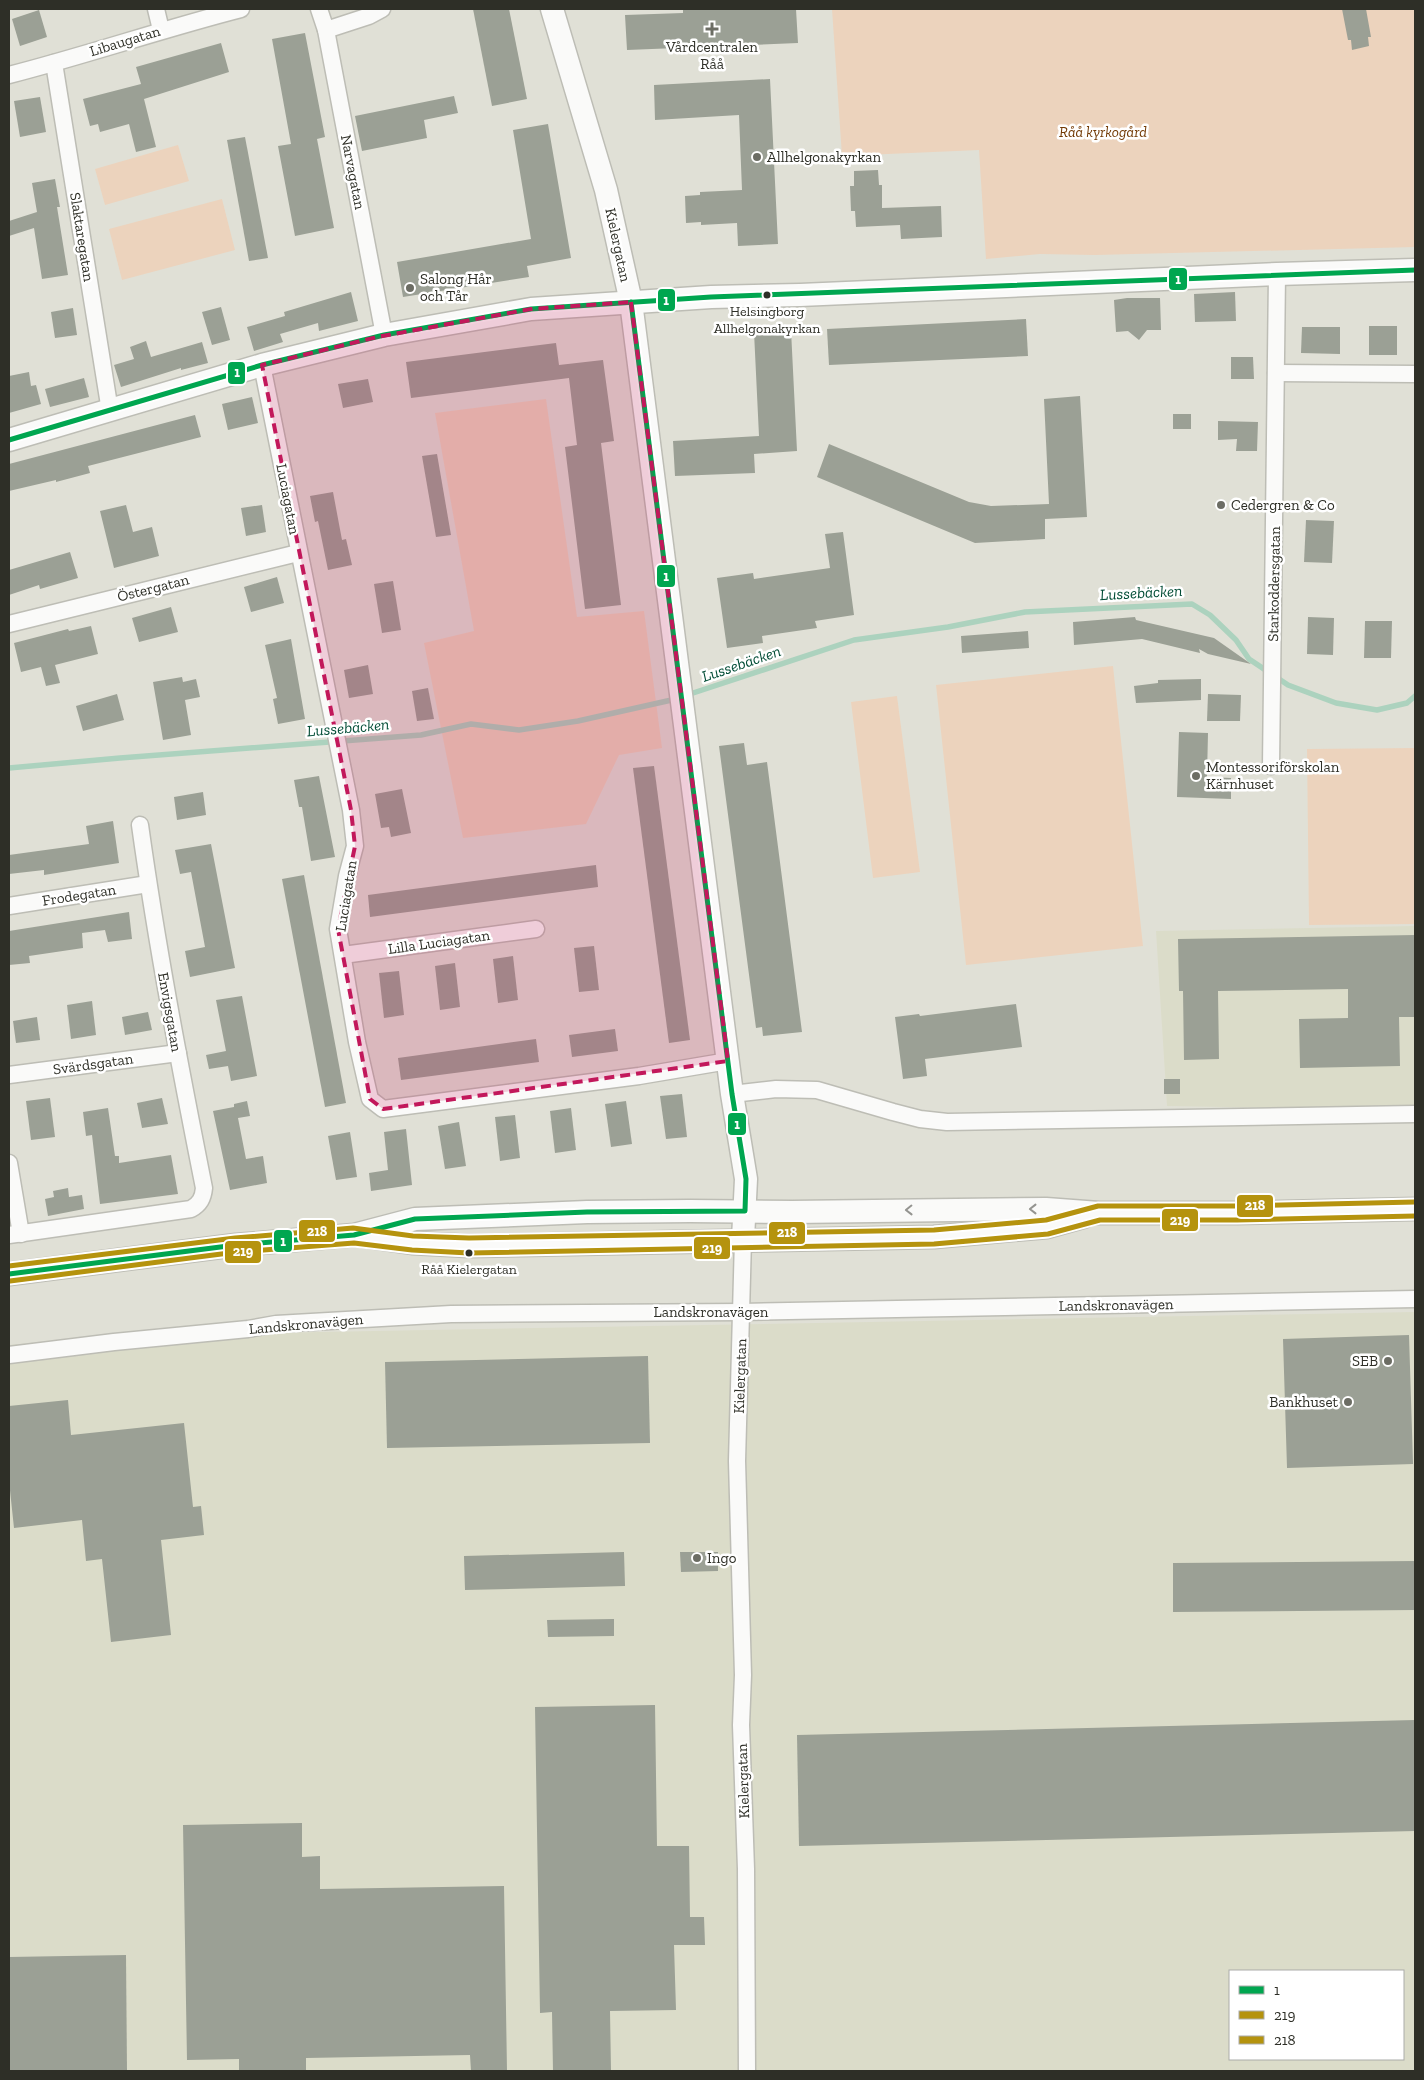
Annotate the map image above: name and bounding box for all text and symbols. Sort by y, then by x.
street label: Libaugatan [88,22,163,60]
marker: Vårdcentralen Råå [705,22,719,36]
place label: Vårdcentralen Råå [665,38,758,73]
park label: Råå kyrkogård [1059,123,1147,141]
street label: Narvagatan [337,133,369,211]
place label: Allhelgonakyrkan [767,148,882,166]
marker: Allhelgonakyrkan [751,151,763,163]
street label: Slaktaregatan [66,191,98,283]
street label: Kielergatan [601,206,635,284]
line badge: 1 [1168,267,1188,291]
place label: Salong Hår och Tår [420,270,492,305]
text: 1 [1175,271,1181,288]
marker: Salong Hår och Tår [404,282,416,294]
line badge: 1 [657,288,676,312]
marker: Helsingborg Allhelgonakyrkan [762,290,772,300]
text: 1 [663,292,669,309]
place label: Helsingborg Allhelgonakyrkan [714,303,820,337]
line badge: 1 [227,361,246,385]
text: 1 [234,364,240,381]
street label: Luciagatan [272,462,304,536]
place label: Cedergren & Co [1231,496,1335,514]
marker: Cedergren & Co [1215,499,1227,511]
street label: Starkoddersgatan [1264,526,1284,642]
line badge: 1 [656,564,676,588]
text: 1 [663,568,669,585]
street label: Östergatan [115,570,191,606]
water label: Lussebäcken [1099,581,1183,604]
water label: Lussebäcken [699,641,783,686]
water label: Lussebäcken [306,714,390,741]
place label: Montessoriförskolan Kärnhuset [1206,758,1340,793]
marker: Montessoriförskolan Kärnhuset [1190,770,1202,782]
street label: Luciagatan [332,859,361,933]
street label: Frodegatan [41,880,118,910]
street label: Lilla Luciagatan [387,926,492,958]
street label: Envigsgatan [154,971,186,1054]
street label: Svärdsgatan [52,1049,135,1079]
line badge: 1 [727,1112,747,1136]
text: 1 [734,1116,740,1133]
line badge: 218 [1236,1194,1274,1218]
text: 218 [1245,1197,1266,1214]
one-way arrow [1029,1204,1036,1214]
one-way arrow [905,1205,913,1215]
line badge: 219 [1161,1208,1199,1232]
text: 219 [1170,1212,1191,1229]
line badge: 218 [298,1219,336,1243]
line badge: 218 [768,1221,806,1245]
text: 218 [307,1223,328,1240]
text: 218 [777,1224,798,1241]
line badge: 1 [273,1229,293,1253]
text: 1 [280,1233,286,1250]
line badge: 219 [693,1236,731,1260]
line badge: 219 [224,1240,262,1264]
text: 219 [702,1240,723,1257]
text: 219 [233,1243,254,1260]
marker: Råå Kielergatan [464,1248,474,1258]
place label: Råå Kielergatan [421,1261,517,1278]
street label: Landskronavägen [1058,1295,1174,1315]
street label: Landskronavägen [654,1303,769,1321]
street label: Landskronavägen [248,1310,364,1338]
street label: Kielergatan [730,1338,750,1414]
place label: SEB [1352,1352,1378,1370]
marker: SEB [1382,1355,1394,1367]
place label: Bankhuset [1269,1393,1338,1411]
marker: Bankhuset [1342,1396,1354,1408]
place label: Ingo [707,1549,737,1567]
marker: Ingo [691,1552,703,1564]
street label: Kielergatan [733,1743,753,1819]
legend [1229,1970,1404,2060]
text: 1 [1274,1981,1280,1999]
text: 219 [1274,2006,1296,2024]
text: 218 [1274,2031,1296,2049]

